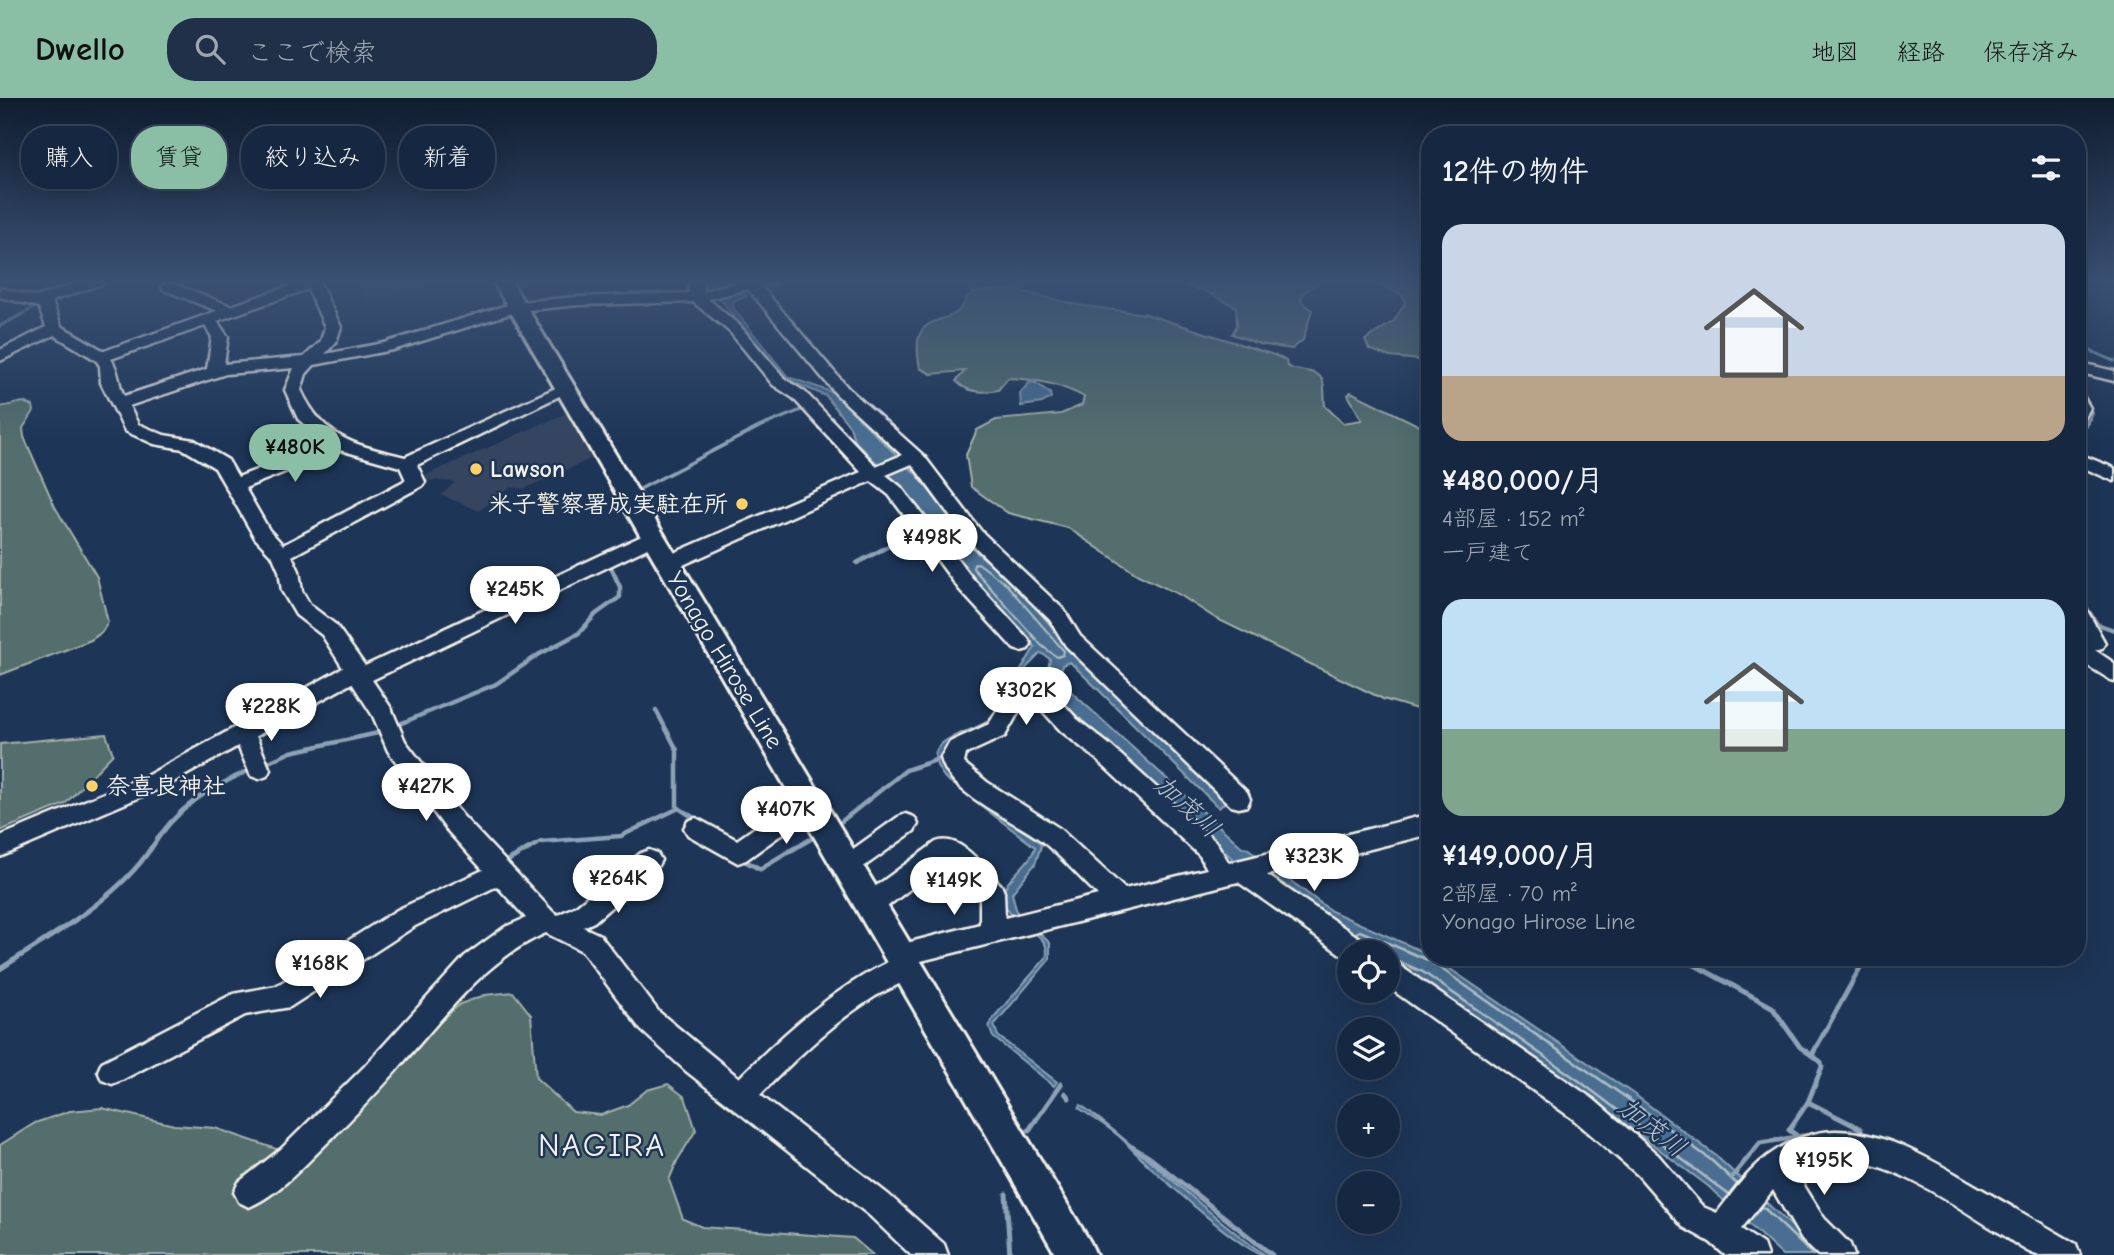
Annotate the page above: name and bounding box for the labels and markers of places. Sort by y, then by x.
pin: ¥480K [246,424,344,484]
place label: Lawson [490,455,565,483]
marker: Lawson [468,461,484,477]
place label: 米子警察署成実駐在所 [488,490,728,518]
marker: 米子警察署成実駐在所 [734,496,750,512]
pin: ¥498K [883,514,981,574]
pin: ¥245K [466,566,564,626]
pin: ¥302K [977,668,1075,727]
pin: ¥228K [222,684,320,743]
pin: ¥427K [377,764,475,823]
place label: 奈喜良神社 [106,772,226,800]
marker: 奈喜良神社 [84,778,100,794]
pin: ¥407K [737,786,835,846]
pin: ¥323K [1265,834,1363,893]
pin: ¥264K [569,856,667,915]
pin: ¥149K [905,858,1003,917]
pin: ¥168K [271,940,369,1000]
pin: ¥195K [1775,1138,1873,1197]

